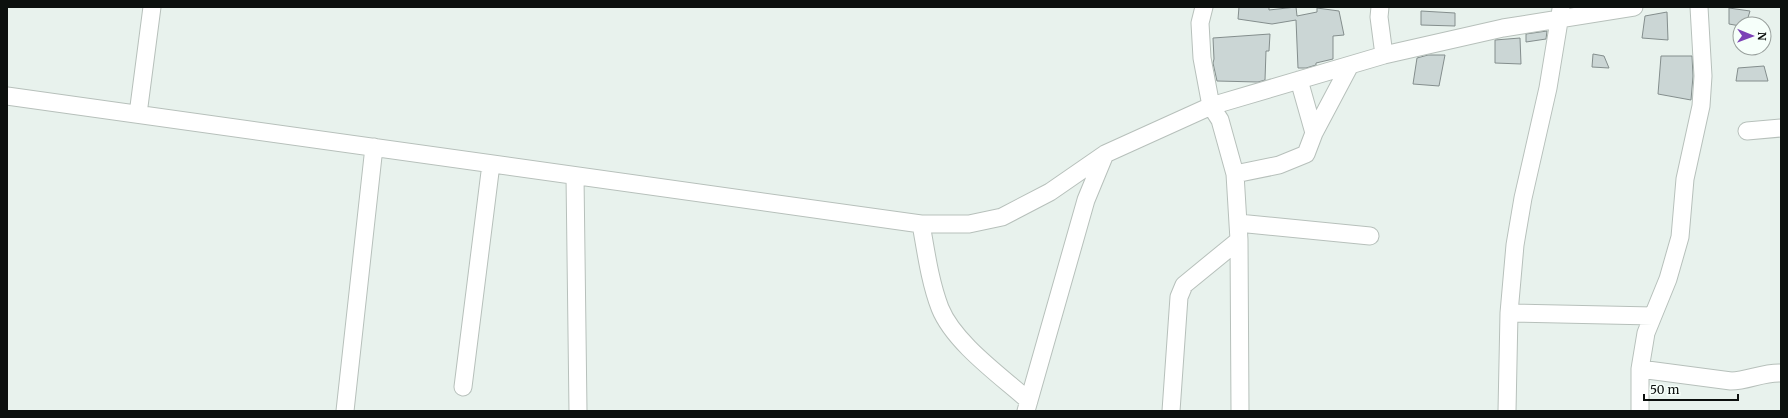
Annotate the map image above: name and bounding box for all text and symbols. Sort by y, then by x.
north arrow [1732,16,1772,56]
text: N [1755,32,1769,41]
scale bar [1644,376,1738,402]
text: 50 m [1650,382,1679,397]

